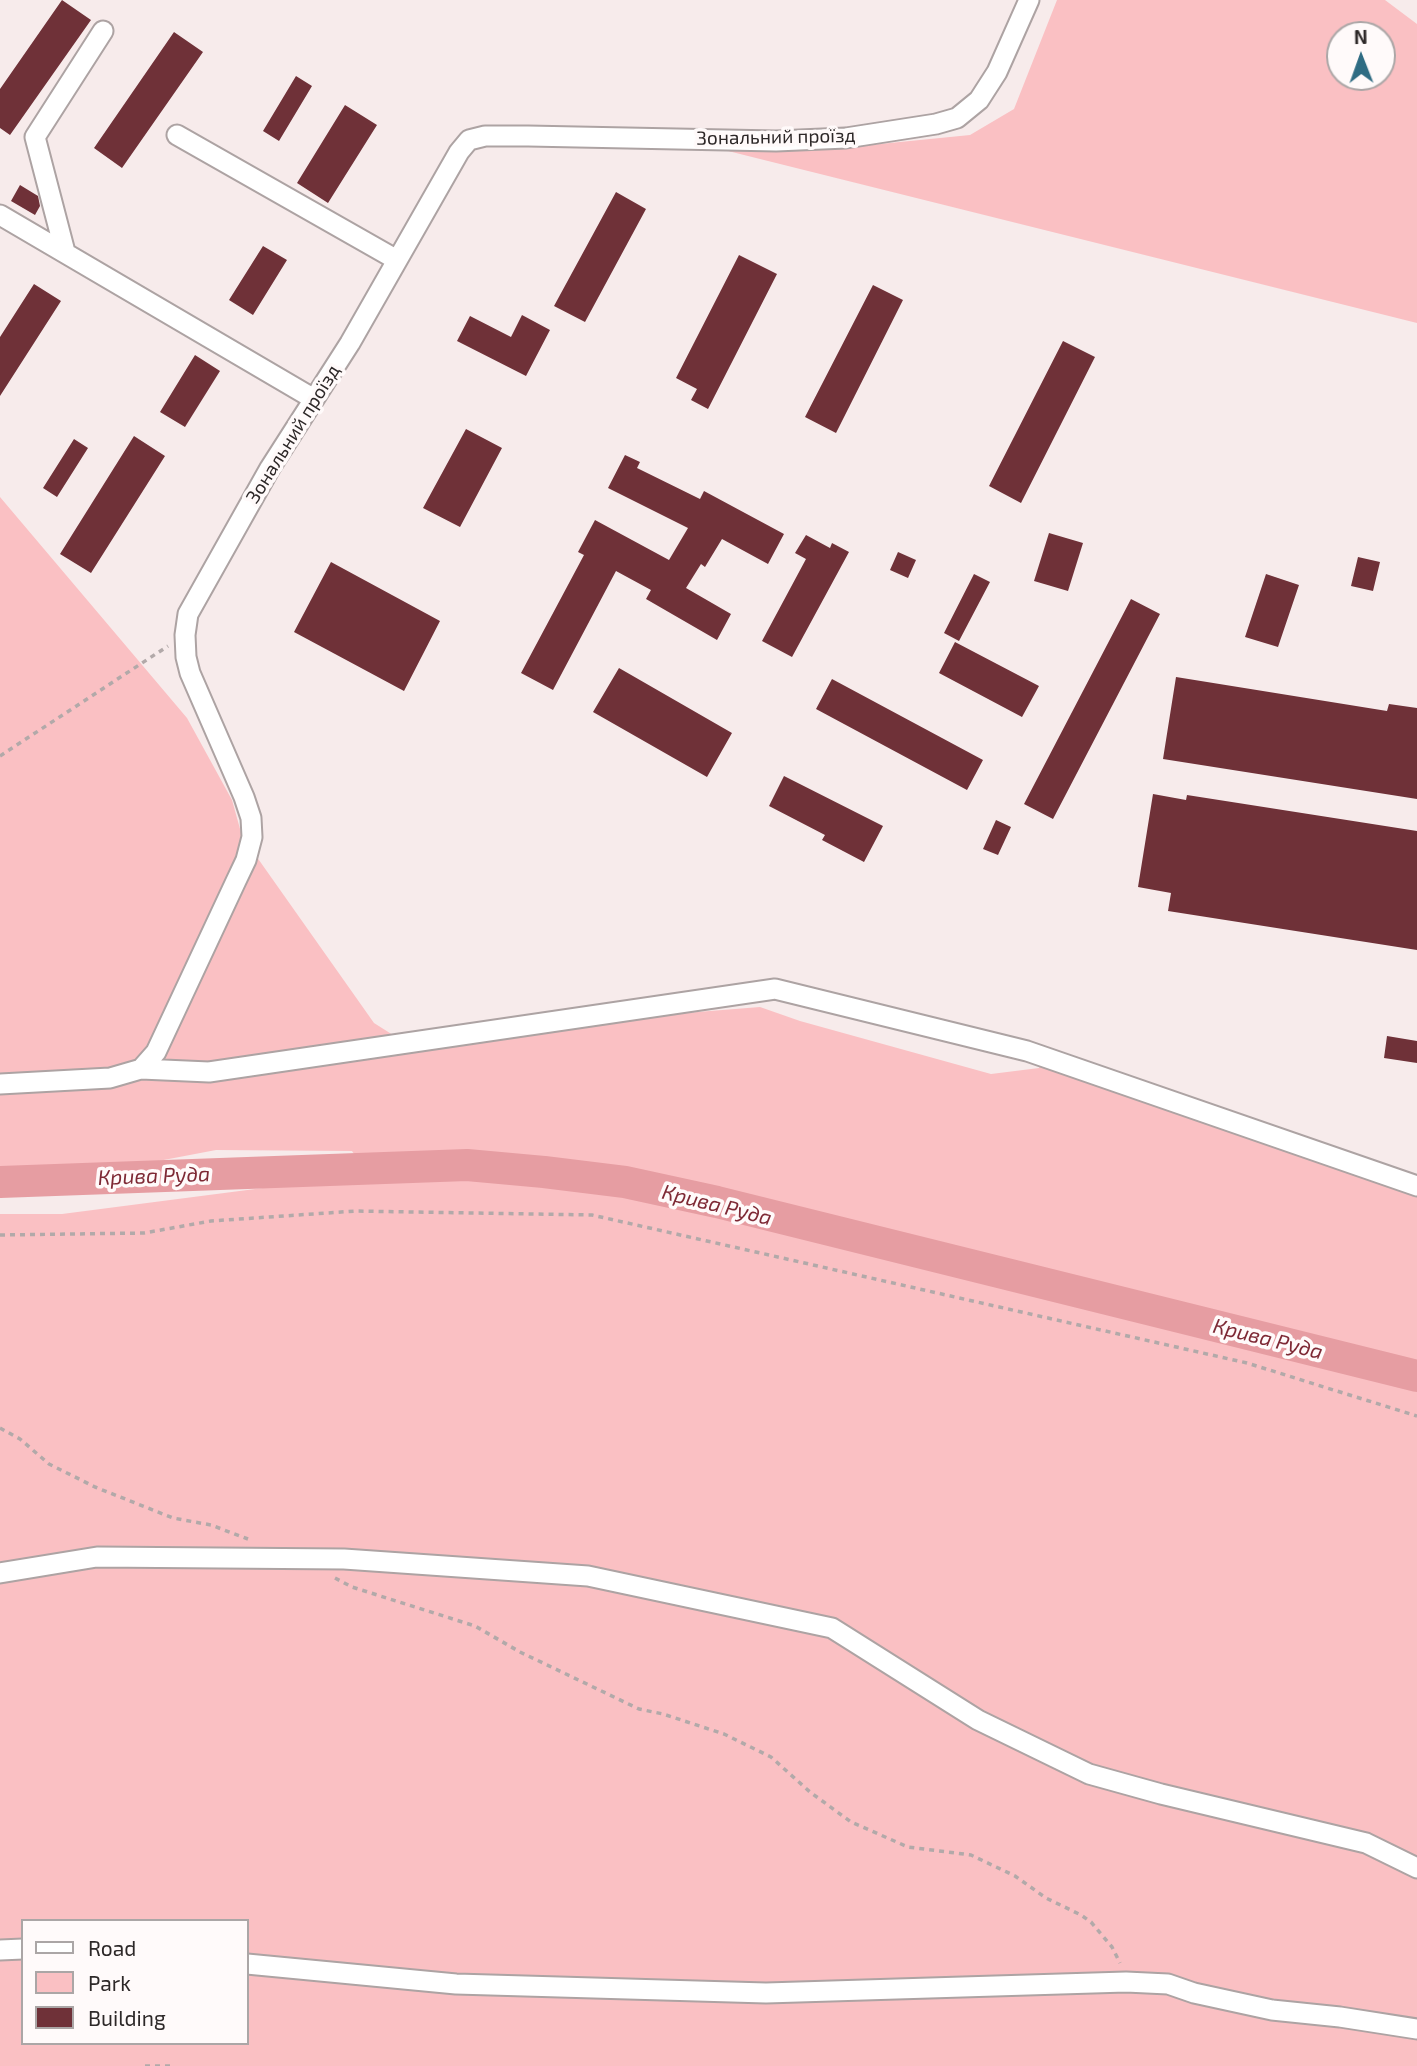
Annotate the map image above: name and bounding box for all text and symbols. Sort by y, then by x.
north arrow [1326,21,1396,91]
text: N [1354,25,1368,48]
street label: Зональний проїзд [696,124,856,150]
street label: Зональний проїзд [241,361,345,507]
water label: Крива Руда [97,1161,211,1191]
water label: Крива Руда [659,1179,775,1231]
water label: Крива Руда [1210,1313,1326,1365]
legend [21,1919,248,2045]
text: Road [88,1935,136,1960]
text: Park [88,1970,131,1995]
text: Building [88,2005,166,2030]

